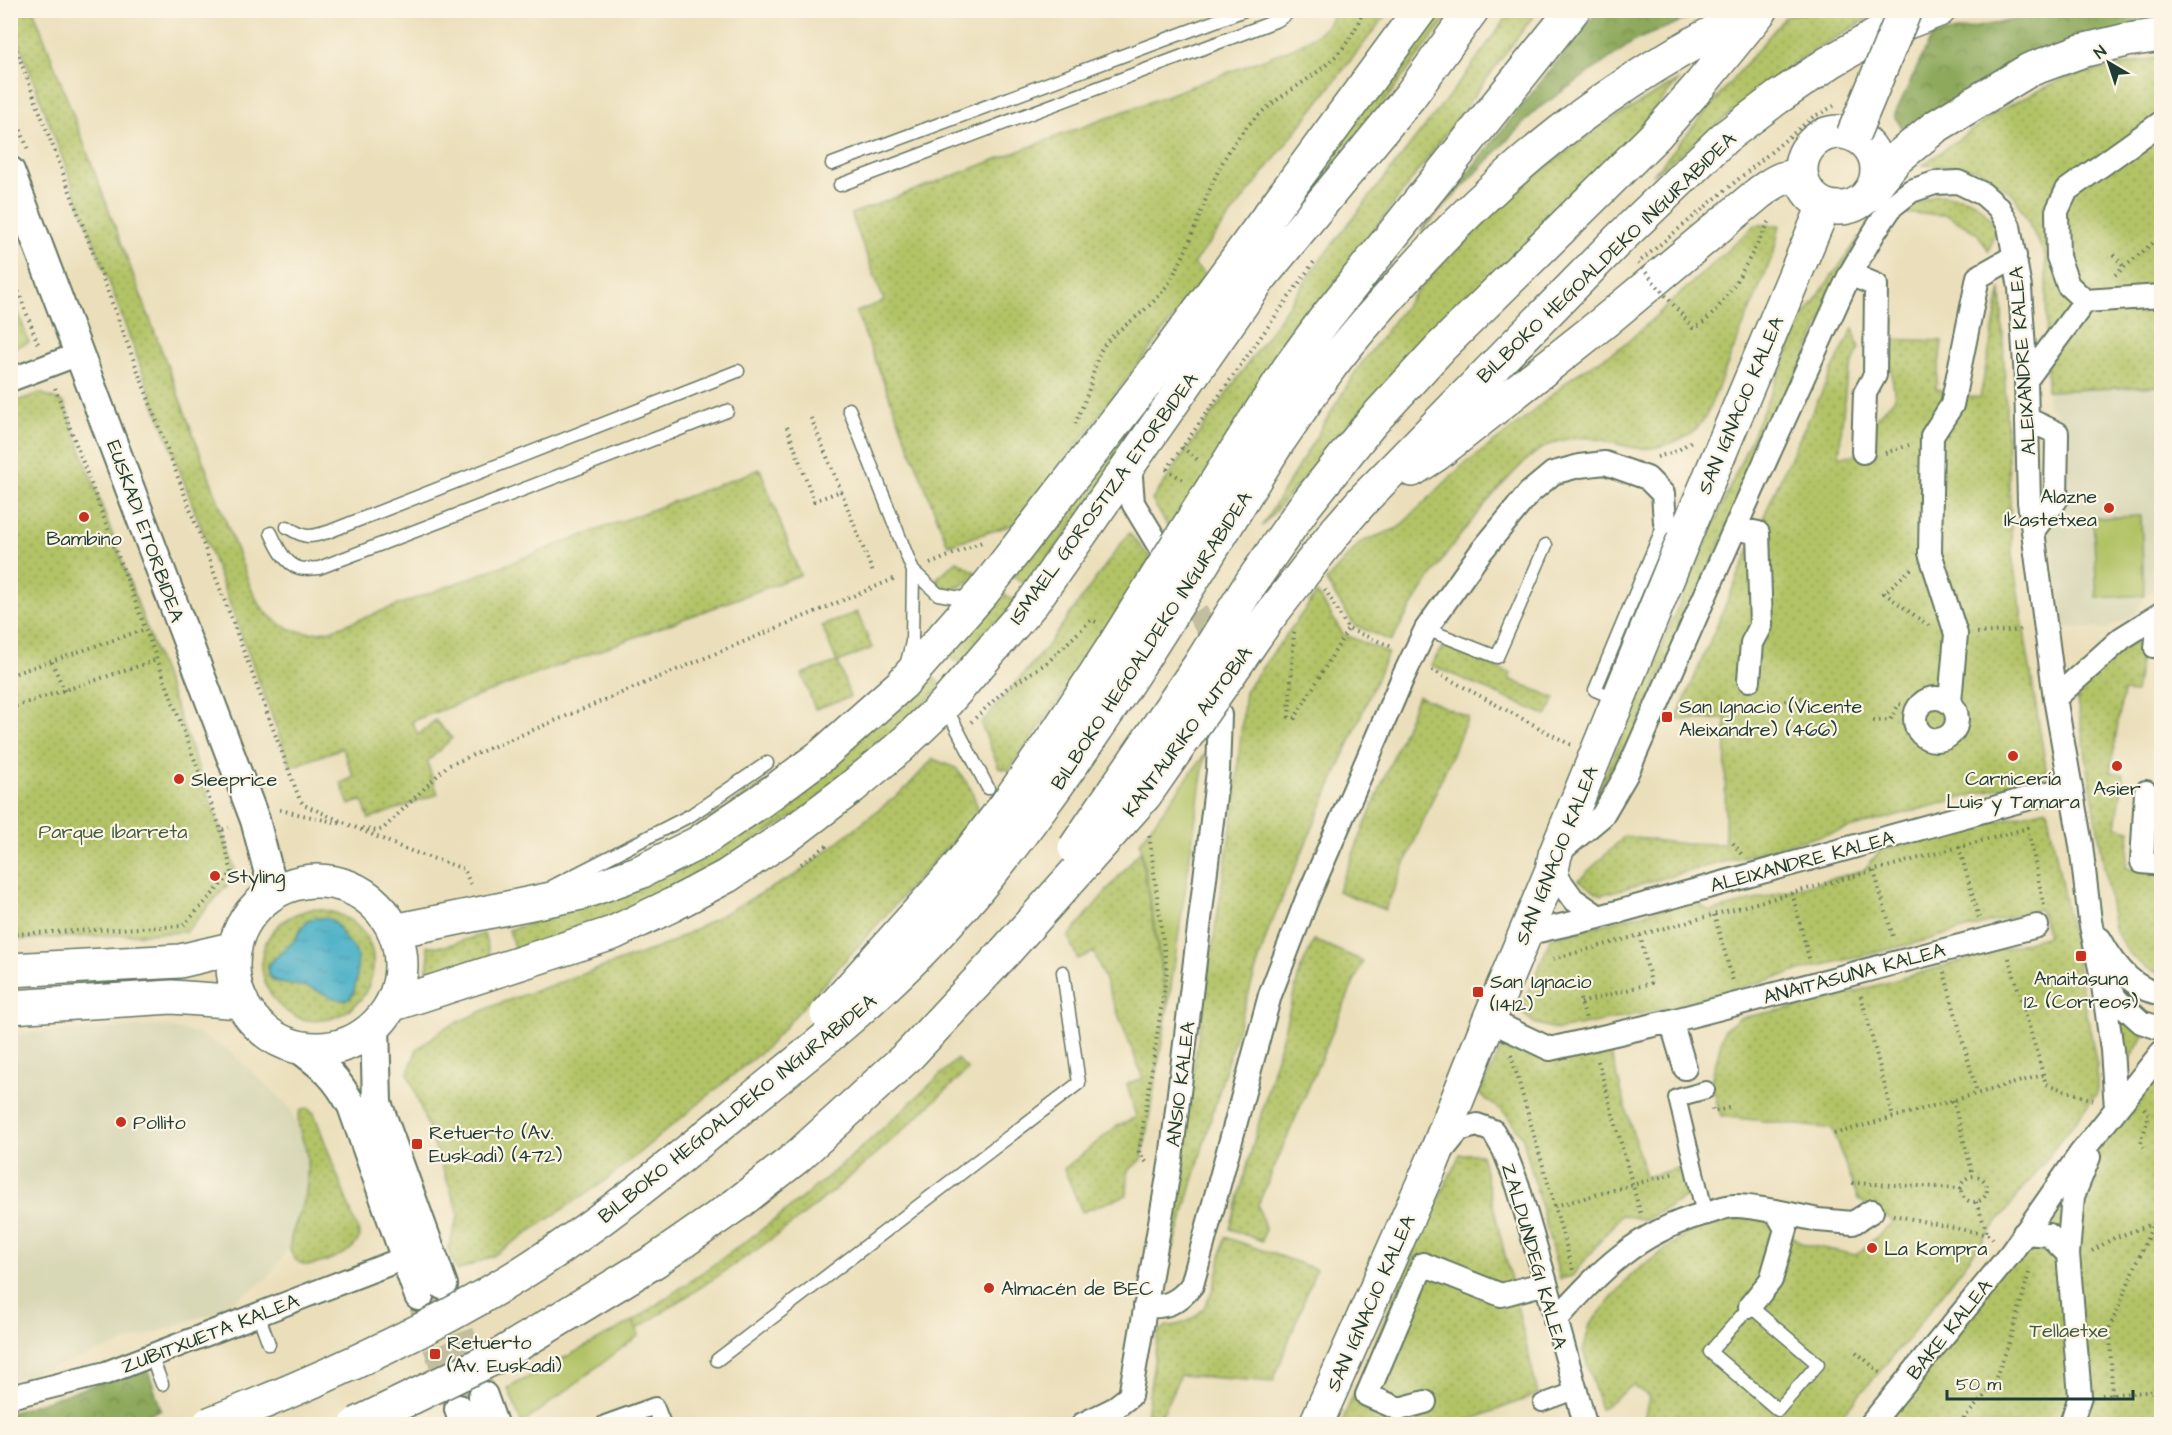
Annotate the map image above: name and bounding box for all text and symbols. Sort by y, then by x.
north arrow [2079,33,2139,93]
text: N [2089,40,2111,64]
street label: BILBOKO HEGOALDEKO INGURABIDEA [1471,126,1743,390]
street label: ALEIXANDRE KALEA [2002,265,2044,456]
street label: SAN IGNACIO KALEA [1691,312,1791,499]
street label: ISMAEL GOROSTIZA ETORBIDEA [1003,367,1205,630]
street label: EUSKADI ETORBIDEA [99,436,191,626]
place label: Alazne Ikastetxea [2004,483,2097,534]
street label: BILBOKO HEGOALDEKO INGURABIDEA [1045,486,1259,795]
marker: Alazne Ikastetxea [2102,501,2116,515]
marker: Bambino [77,510,91,524]
place label: Bambino [46,525,122,553]
street label: KANTAURIKO AUTOBIA [1116,640,1259,823]
place label: San Ignacio (Vicente Aleixandre) (466) [1679,693,1863,744]
marker: San Ignacio (Vicente Aleixandre) (466) [1660,710,1674,724]
marker: Carnicería Luis y Tamara [2006,749,2020,763]
marker: Asier [2110,759,2124,773]
street label: SAN IGNACIO KALEA [1508,762,1606,949]
place label: Carnicería Luis y Tamara [1946,765,2080,817]
place label: Sleeprice [191,766,277,794]
marker: Sleeprice [172,772,186,786]
place label: Asier [2093,775,2141,803]
park label: Parque Ibarreta [39,818,187,846]
street label: ALEIXANDRE KALEA [1707,824,1898,900]
place label: Styling [227,863,285,892]
marker: Styling [208,869,222,883]
street label: ANAITASUNA KALEA [1760,936,1949,1012]
marker: Anaitasuna 12 (Correos) [2074,949,2088,963]
place label: Anaitasuna 12 (Correos) [2024,965,2138,1016]
place label: San Ignacio (1412) [1490,968,1591,1019]
marker: San Ignacio (1412) [1471,985,1485,999]
street label: BILBOKO HEGOALDEKO INGURABIDEA [592,987,883,1230]
street label: ANSIO KALEA [1159,1020,1203,1148]
place label: Pollito [133,1109,186,1137]
marker: Pollito [114,1115,128,1129]
place label: Retuerto (Av. Euskadi) (472) [429,1119,562,1170]
marker: Retuerto (Av. Euskadi) (472) [410,1137,424,1151]
street label: ZALDUNDEGI KALEA [1494,1160,1574,1353]
street label: SAN IGNACIO KALEA [1319,1211,1423,1396]
place label: La Kompra [1884,1235,1987,1263]
marker: La Kompra [1865,1241,1879,1255]
street label: BAKE KALEA [1900,1273,1999,1386]
place label: Almacén de BEC [1001,1275,1153,1303]
marker: Almacén de BEC [982,1281,996,1295]
street label: ZUBITXUETA KALEA [117,1287,303,1381]
park label: Tellaetxe [2030,1317,2109,1345]
place label: Retuerto (Av. Euskadi) [447,1329,562,1380]
marker: Retuerto (Av. Euskadi) [428,1347,442,1361]
scale bar [1947,1363,2133,1401]
text: 50 m [1956,1372,2001,1397]

